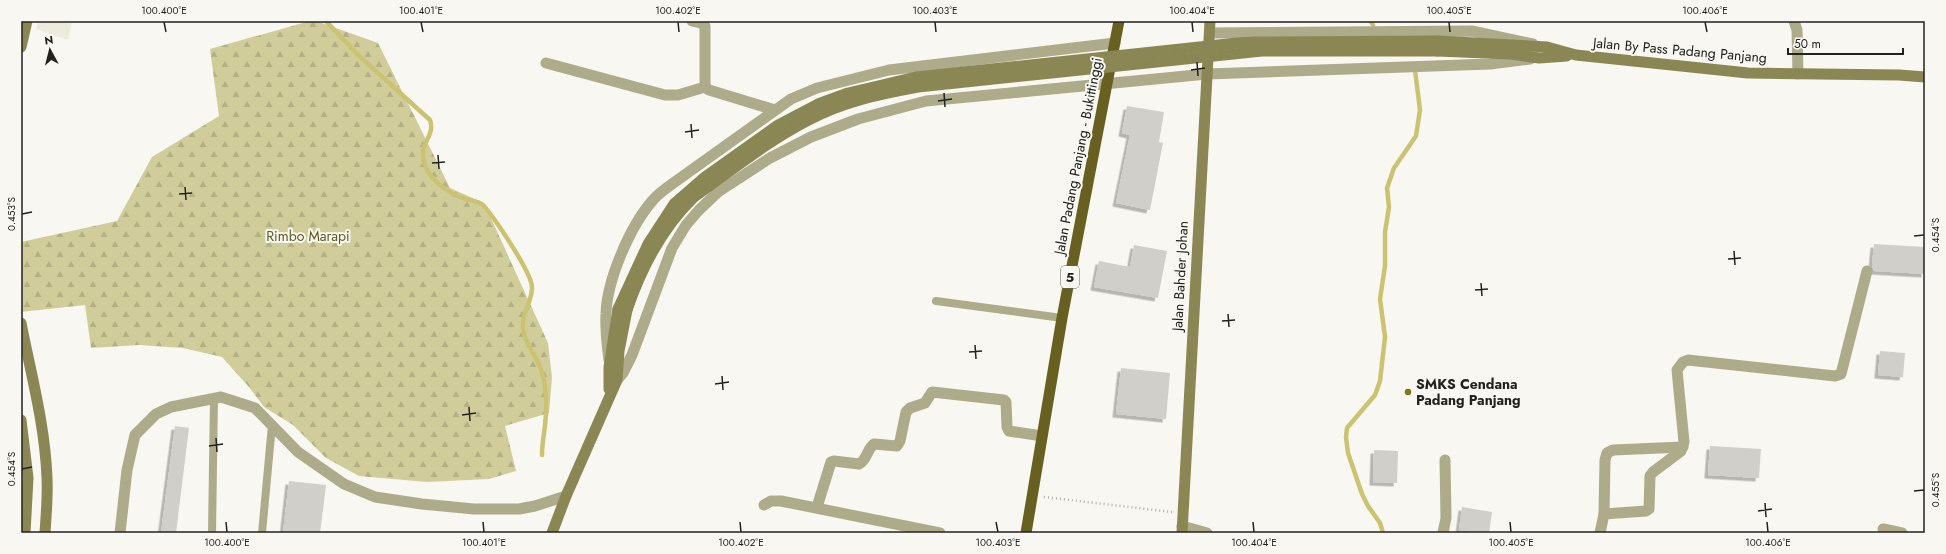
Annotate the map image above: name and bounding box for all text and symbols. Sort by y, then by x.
text: 100.400°E [141,3,187,18]
text: 100.401°E [399,3,443,18]
text: 100.402°E [655,3,701,18]
text: 100.403°E [912,3,958,18]
text: 100.404°E [1169,3,1215,18]
text: 100.405°E [1426,3,1472,18]
text: 100.406°E [1682,3,1728,18]
north arrow [30,30,70,70]
scale bar [1788,30,1903,56]
text: N [43,32,54,49]
street label: Jalan By Pass Padang Panjang [1590,32,1768,68]
text: 50 m [1794,35,1821,53]
street label: Jalan Padang Panjang - Bukittinggi [1049,56,1107,258]
text: 0.453°S [4,196,19,231]
text: 0.454°S [1928,217,1943,252]
street label: Jalan Bahder Johan [1167,220,1193,334]
park label: Rimbo Marapi [266,226,350,246]
road number: 5 [1061,266,1079,288]
place label: SMKS Cendana Padang Panjang [1416,374,1521,410]
marker: SMKS Cendana Padang Panjang [1403,387,1413,397]
text: 0.454°S [4,451,19,486]
text: 0.455°S [1928,472,1943,507]
text: 100.400°E [204,535,250,550]
text: 100.401°E [462,535,506,550]
text: 100.402°E [718,535,764,550]
text: 100.403°E [975,535,1021,550]
text: 100.404°E [1231,535,1277,550]
text: 100.405°E [1488,535,1534,550]
text: 100.406°E [1745,535,1791,550]

